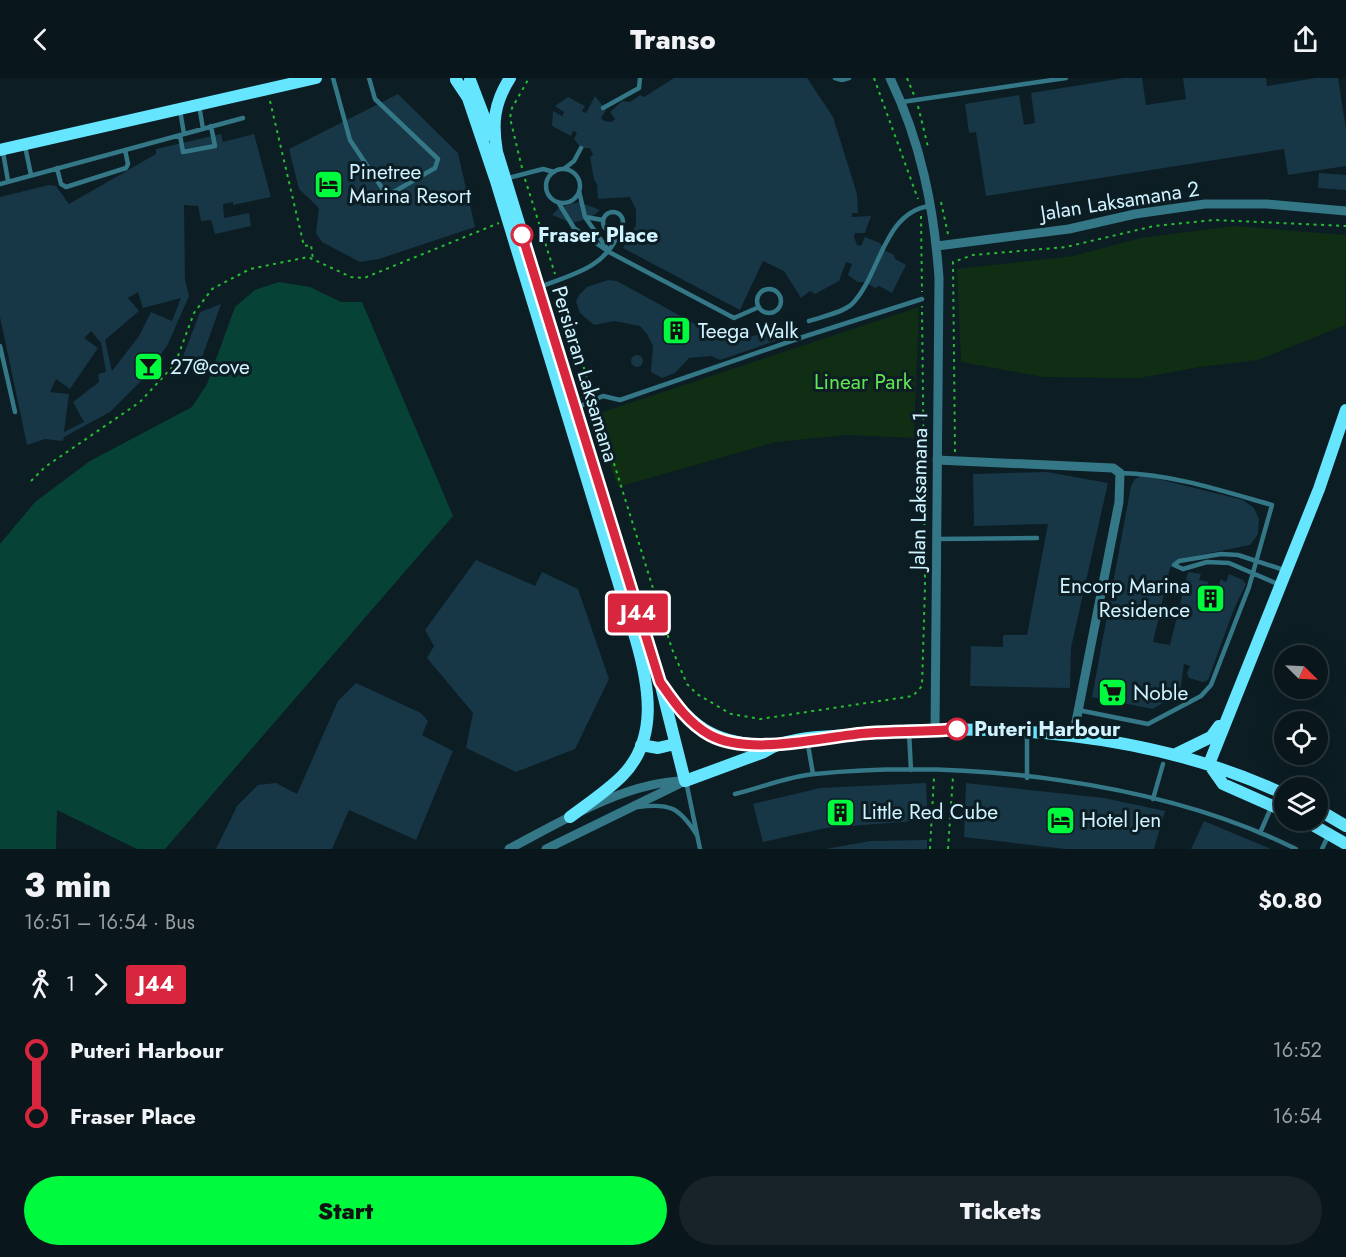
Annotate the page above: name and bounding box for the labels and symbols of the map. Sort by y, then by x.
place label: Pinetree Marina Resort [349,157,471,211]
hotel icon: Pinetree Marina Resort [312,168,344,200]
street label: Jalan Laksamana 2 [1035,174,1202,229]
place label: Fraser Place [538,220,658,250]
marker: Fraser Place [511,224,533,246]
street label: Persiaran Laksamana [544,282,626,466]
building icon: Teega Walk [661,315,693,347]
place label: Teega Walk [698,316,799,346]
bar icon: 27@cove [133,351,165,383]
place label: 27@cove [170,352,250,382]
park label: Linear Park [814,367,913,397]
street label: Jalan Laksamana 1 [903,412,935,573]
place label: Encorp Marina Residence [1060,571,1190,625]
building icon: Encorp Marina Residence [1195,582,1227,614]
line badge: J44 [604,594,672,632]
north arrow [1274,645,1328,699]
supermarket icon: Noble [1096,677,1128,709]
place label: Noble [1133,678,1189,708]
place label: Puteri Harbour [974,714,1121,744]
marker: Puteri Harbour [946,718,968,740]
building icon: Little Red Cube [825,796,857,828]
place label: Little Red Cube [862,797,998,827]
hotel icon: Hotel Jen [1044,804,1076,836]
place label: Hotel Jen [1081,805,1161,835]

